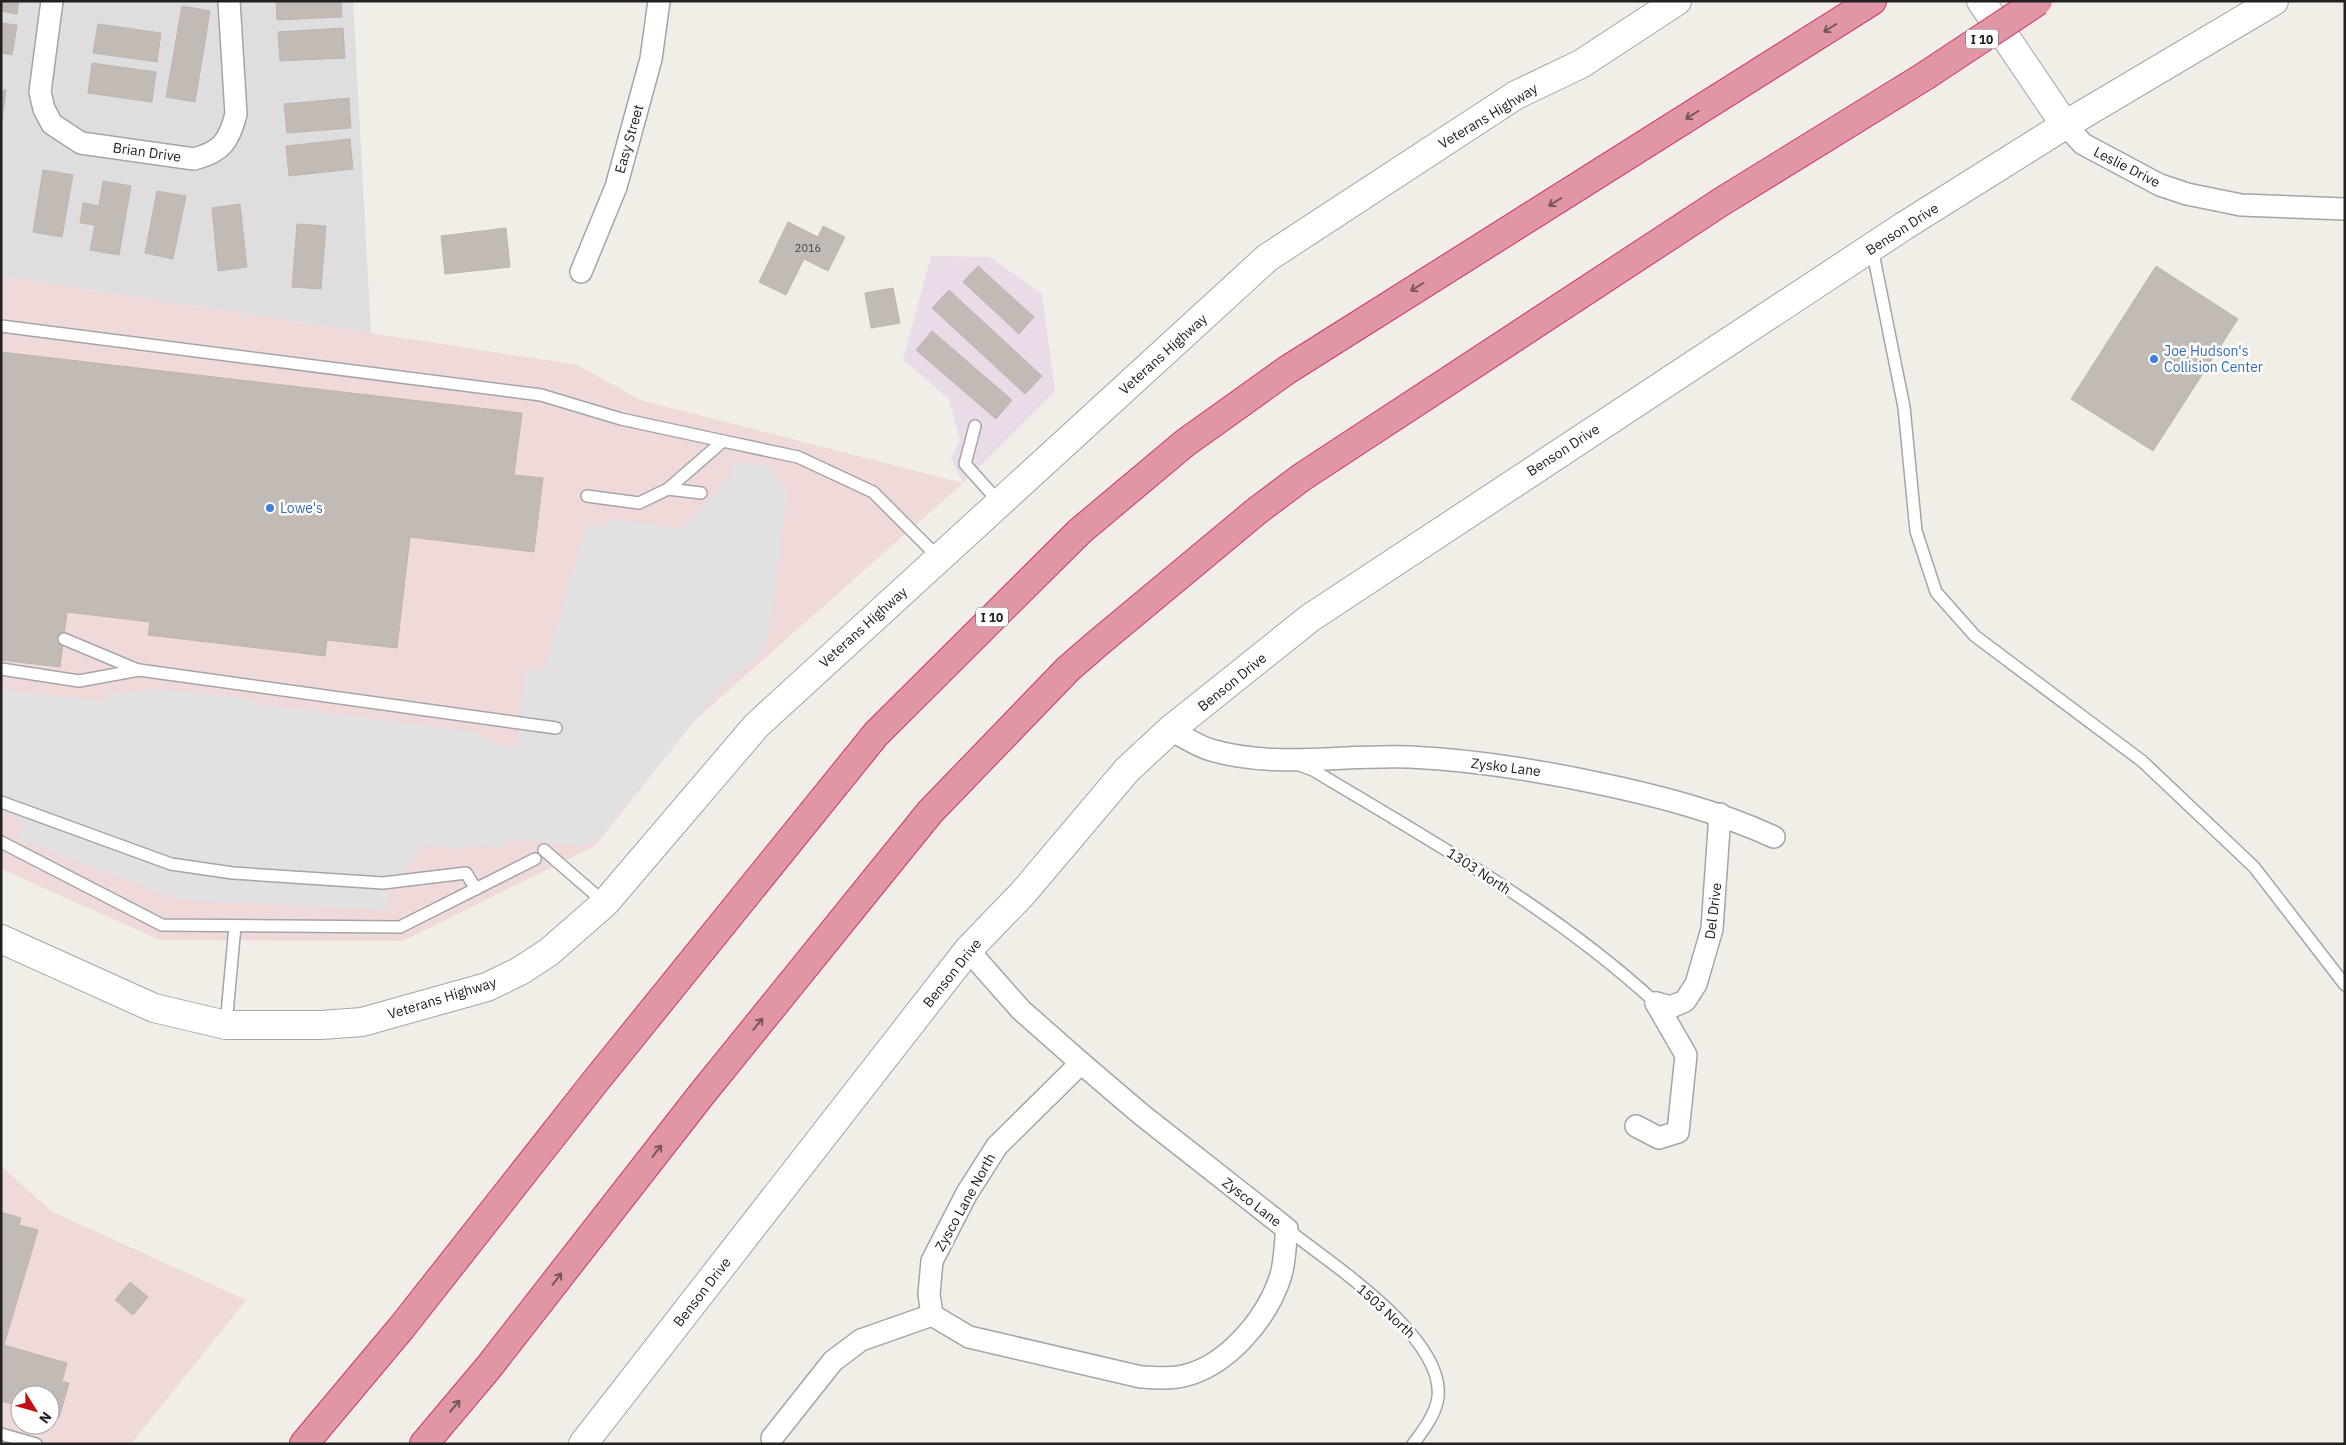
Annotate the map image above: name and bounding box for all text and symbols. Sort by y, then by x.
one-way arrow [1823,24,1837,34]
road number: I 10 [1966,30,1998,48]
street label: Veterans Highway [1435,79,1541,153]
street label: Easy Street [611,102,647,176]
one-way arrow [1686,110,1700,120]
street label: Brian Drive [112,138,183,166]
street label: Leslie Drive [2091,143,2164,192]
one-way arrow [1548,197,1562,207]
street label: Benson Drive [1862,199,1942,259]
house number: 2016 [795,241,821,255]
one-way arrow [1410,283,1424,293]
street label: Veterans Highway [1115,310,1211,398]
place label: Joe Hudson's Collision Center [2164,342,2263,376]
marker: Joe Hudson's Collision Center [2148,353,2160,365]
street label: Benson Drive [1523,420,1603,480]
place label: Lowe's [280,499,323,517]
marker: Lowe's [264,502,276,514]
street label: Veterans Highway [815,583,911,671]
road number: I 10 [976,608,1008,626]
street label: Benson Drive [1194,649,1270,715]
street label: Zysko Lane [1470,754,1542,780]
street label: 1303 North [1444,844,1514,898]
street label: Del Drive [1701,881,1725,940]
street label: Benson Drive [919,935,985,1011]
street label: Veterans Highway [385,973,499,1023]
one-way arrow [752,1018,763,1031]
one-way arrow [651,1145,662,1158]
street label: Zysco Lane North [931,1150,999,1254]
street label: Zysco Lane [1219,1173,1285,1231]
street label: Benson Drive [669,1253,735,1330]
one-way arrow [551,1273,562,1286]
street label: 1503 North [1353,1280,1419,1342]
north arrow [10,1385,60,1435]
one-way arrow [449,1400,460,1413]
text: N [35,1408,56,1427]

